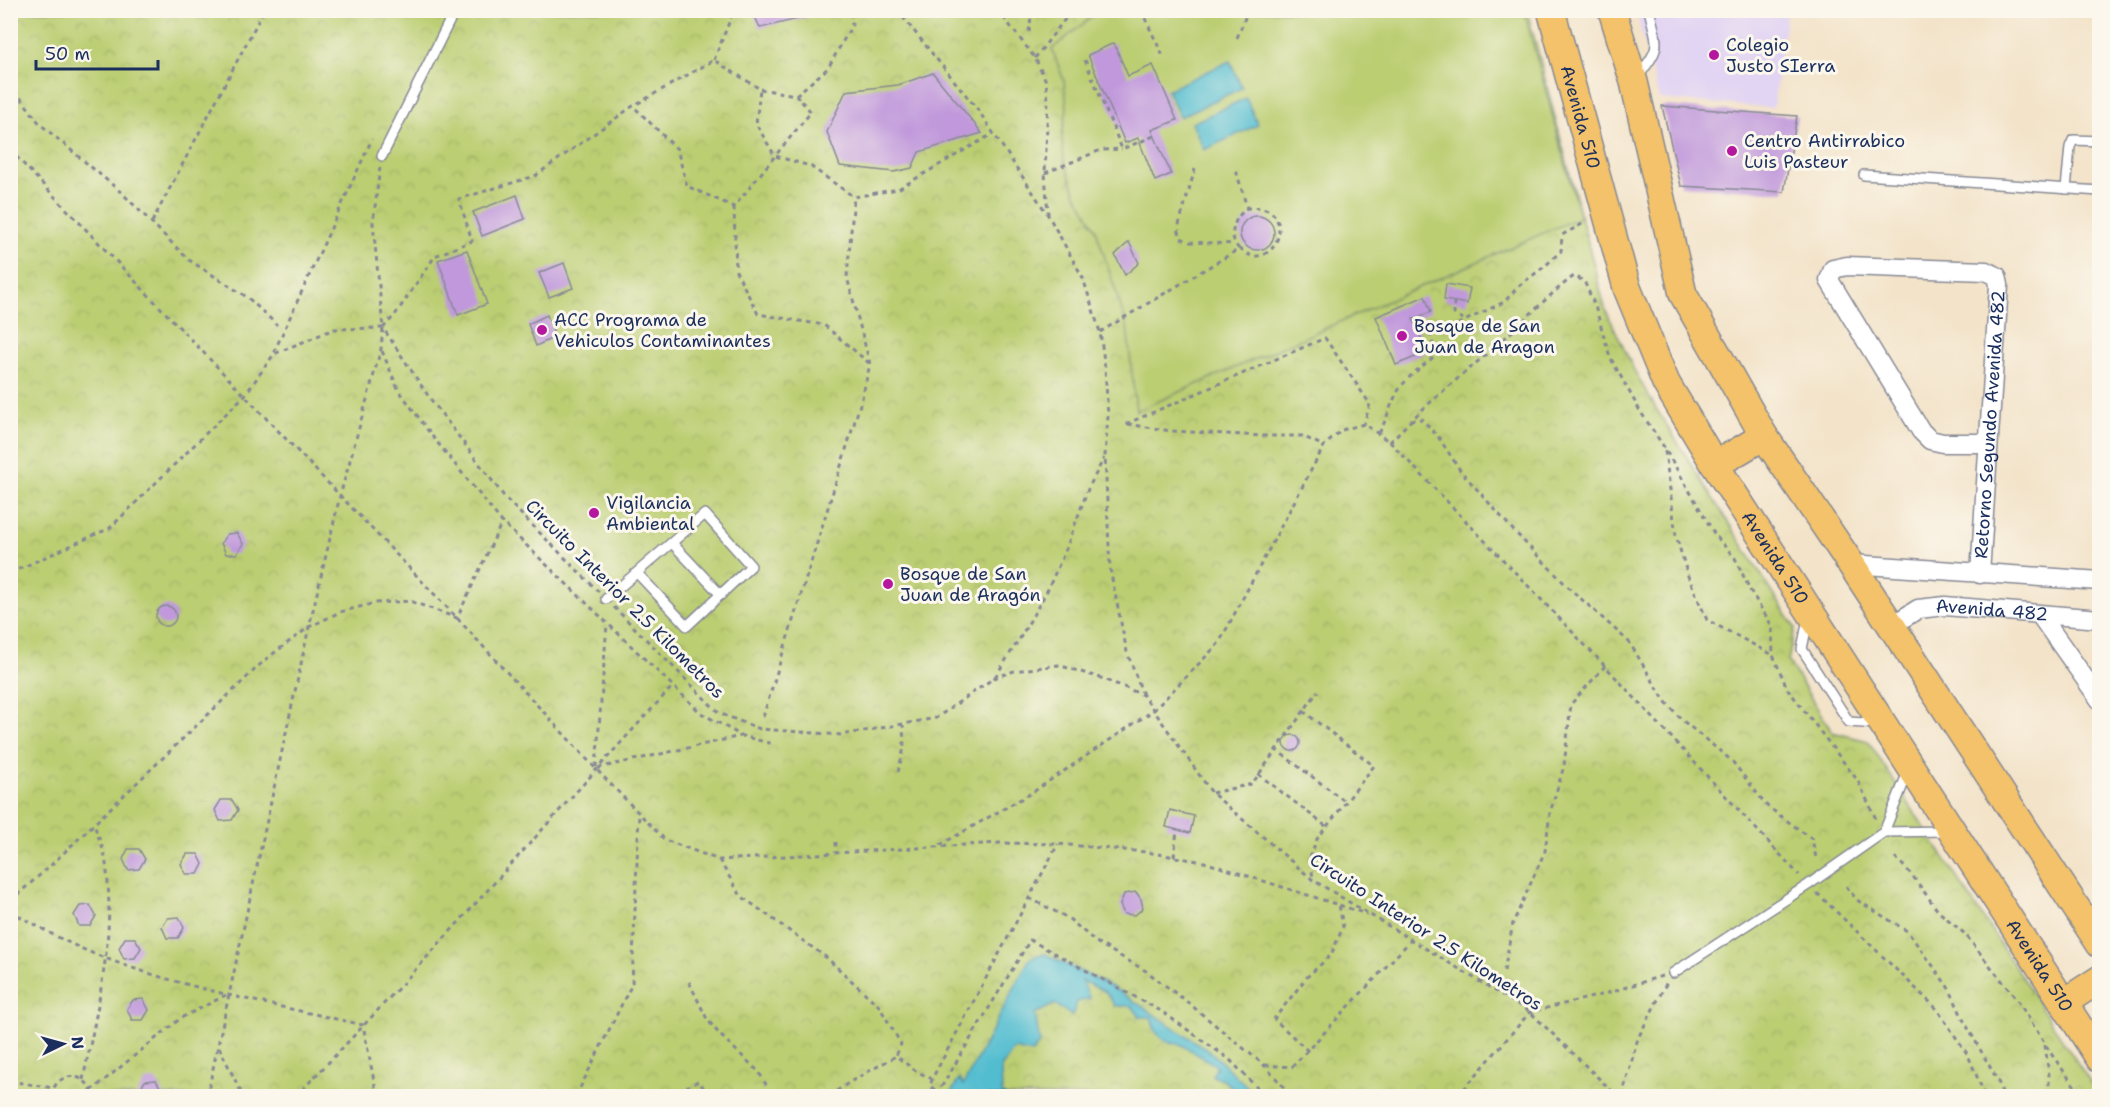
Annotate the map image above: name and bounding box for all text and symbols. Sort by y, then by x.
scale bar [36,33,158,71]
place label: Colegio Justo SIerra [1726,33,1835,78]
text: 50 m [45,42,90,66]
marker: Colegio Justo SIerra [1707,48,1721,62]
street label: Avenida 510 [1555,62,1606,172]
place label: Centro Antirrabico Luis Pasteur [1744,129,1905,174]
marker: Centro Antirrabico Luis Pasteur [1725,144,1739,158]
street label: Retorno Segundo Avenida 482 [1969,289,2011,559]
place label: ACC Programa de Vehiculos Contaminantes [554,308,771,353]
place label: Bosque de San Juan de Aragon [1414,314,1555,359]
marker: ACC Programa de Vehiculos Contaminantes [535,323,549,337]
marker: Bosque de San Juan de Aragon [1395,329,1409,343]
place label: Vigilancia Ambiental [606,491,695,536]
street label: Circuito Interior 2.5 Kilometros [520,494,730,704]
marker: Vigilancia Ambiental [587,506,601,520]
street label: Avenida 510 [1736,507,1814,609]
place label: Bosque de San Juan de Aragón [900,562,1041,607]
marker: Bosque de San Juan de Aragón [881,577,895,591]
street label: Avenida 482 [1934,594,2049,627]
street label: Circuito Interior 2.5 Kilometros [1305,848,1547,1016]
street label: Avenida 510 [2000,914,2079,1017]
north arrow [33,1014,93,1074]
text: N [66,1036,88,1050]

